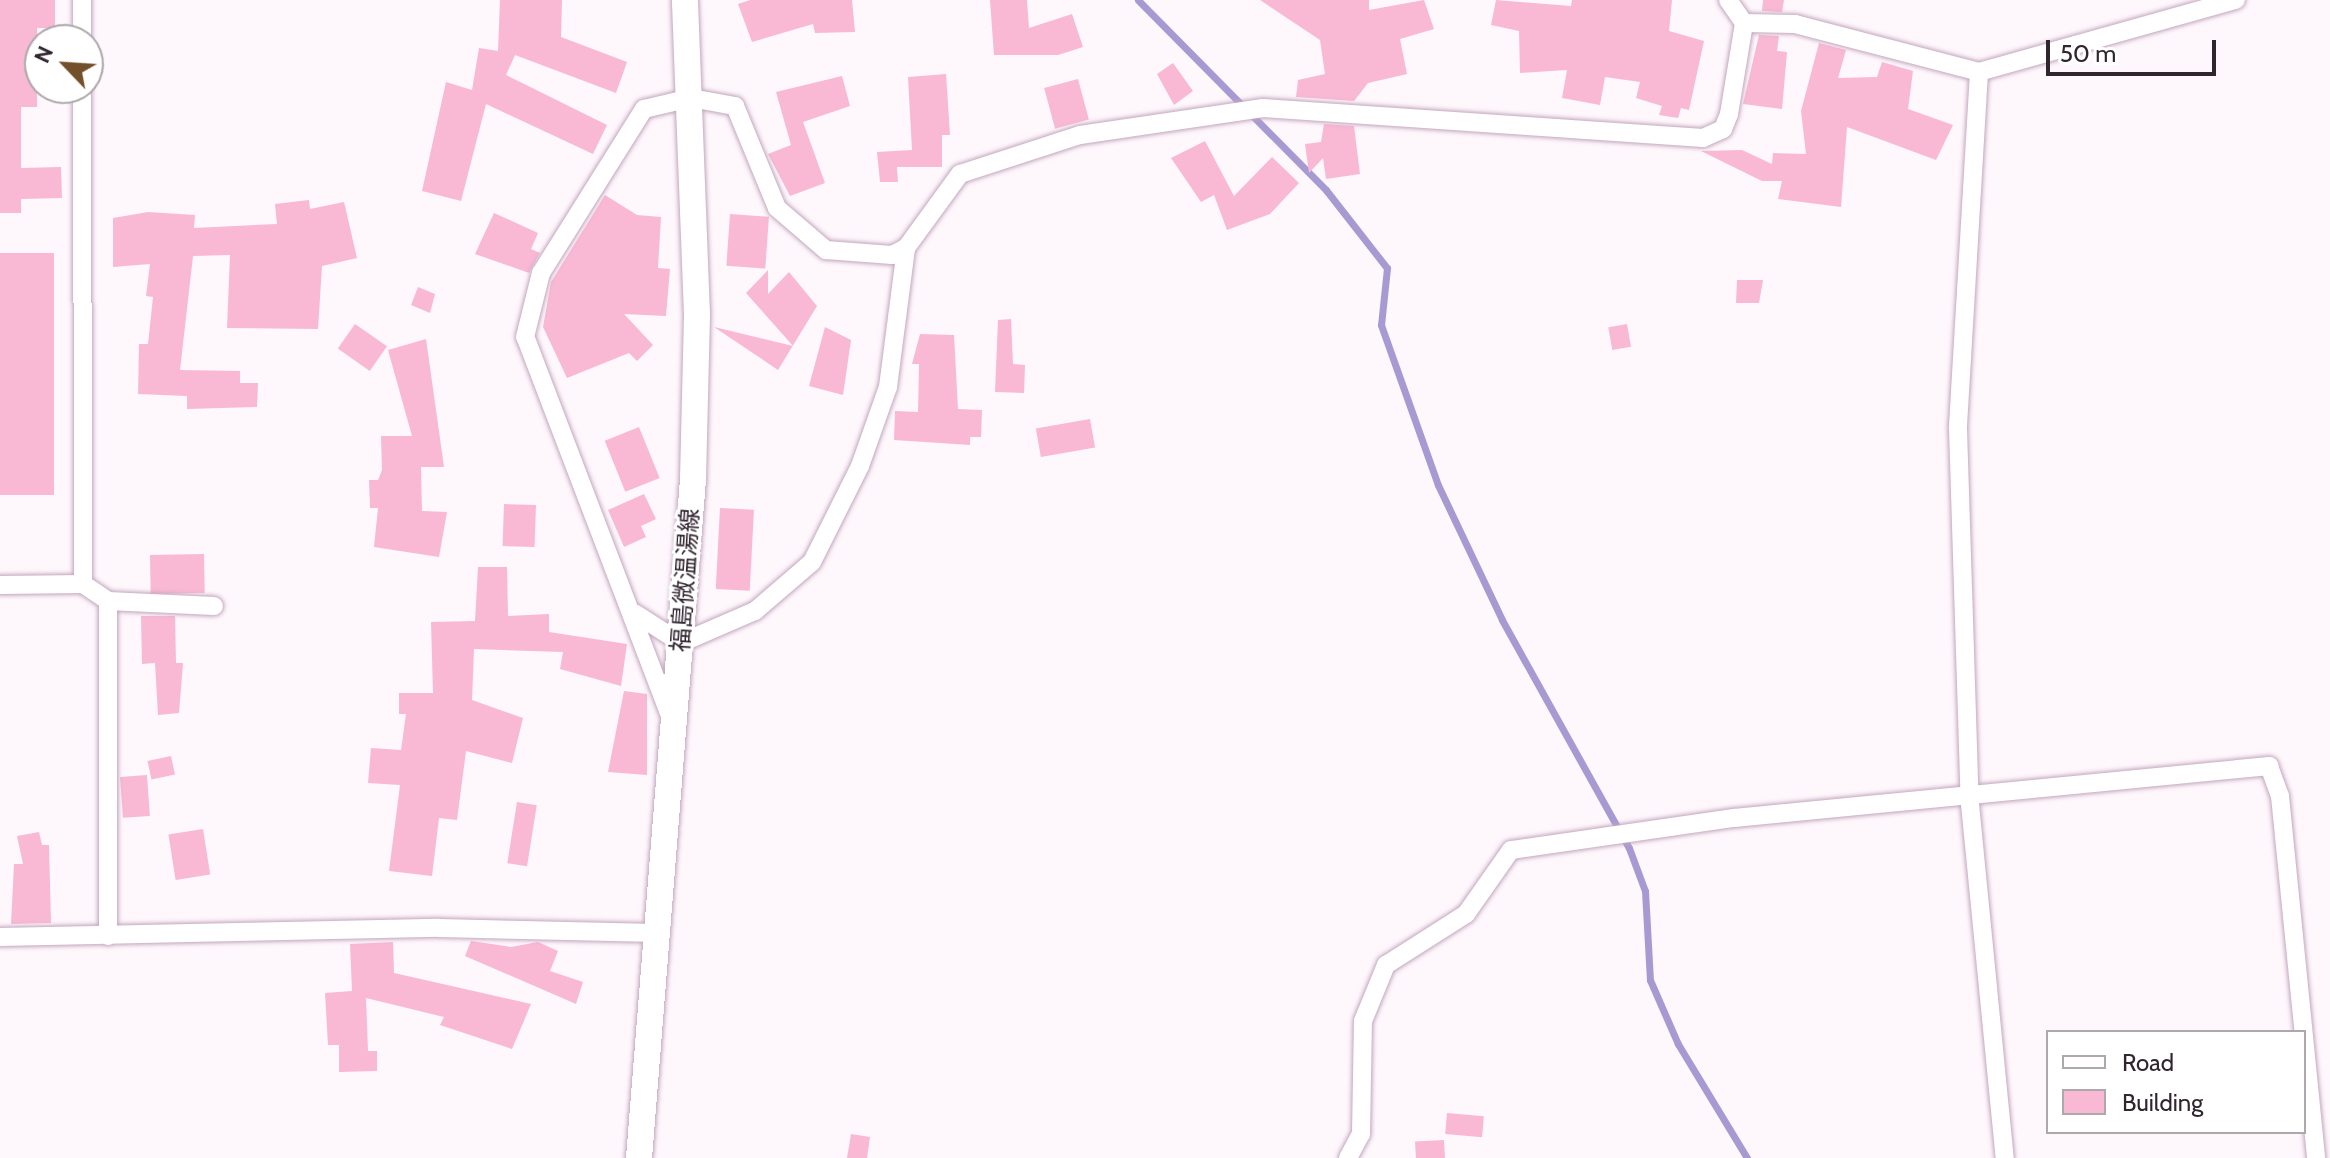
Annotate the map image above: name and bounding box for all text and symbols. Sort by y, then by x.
north arrow [24,24,104,104]
scale bar [2050,24,2220,74]
text: 50 m [2060,39,2116,68]
text: N [28,42,59,67]
street label: 福島微温湯線 [666,507,704,653]
legend [2046,1030,2306,1134]
text: Road [2122,1048,2174,1077]
text: Building [2122,1088,2203,1117]

